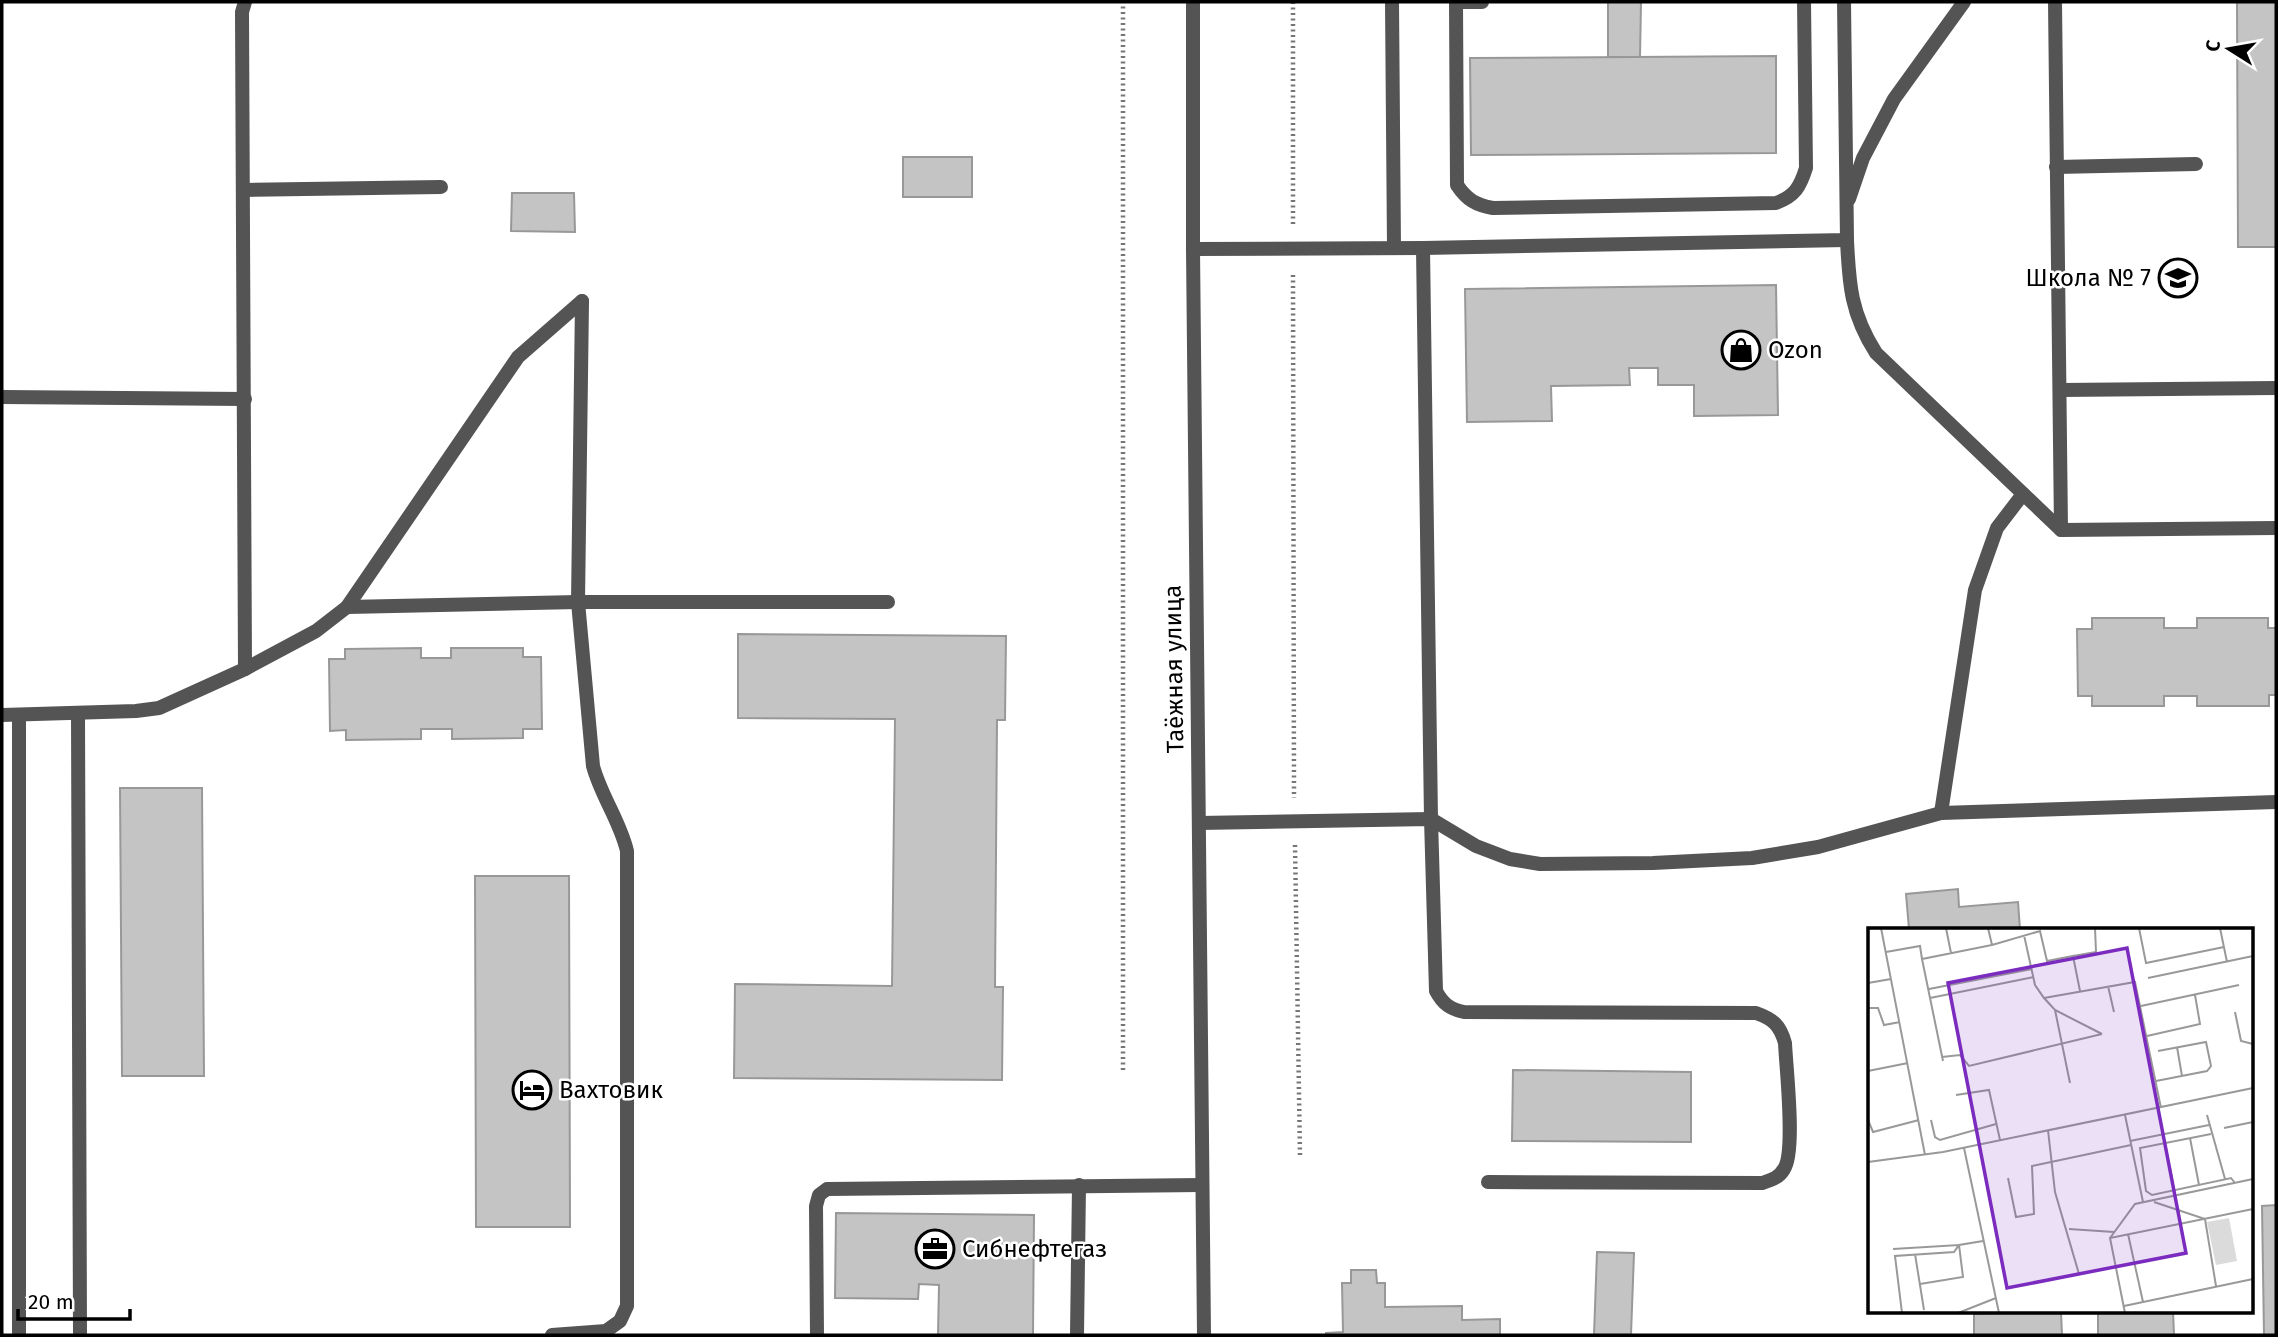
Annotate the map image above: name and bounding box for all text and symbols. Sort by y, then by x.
north arrow [2194,14,2264,84]
text: С [2200,38,2225,53]
school or university icon: Школа № 7 [2157,257,2199,299]
place label: Школа № 7 [2026,264,2151,292]
shop icon: Ozon [1720,329,1762,371]
place label: Ozon [1768,336,1823,364]
street label: Таёжная улица [1159,585,1189,753]
inset map [1868,928,2254,1312]
hotel icon: Вахтовик [511,1069,553,1111]
place label: Вахтовик [559,1076,663,1104]
office icon: Сибнефтегаз [914,1228,956,1270]
place label: Сибнефтегаз [962,1235,1107,1263]
scale bar [18,1278,130,1322]
text: 20 m [28,1289,74,1315]

